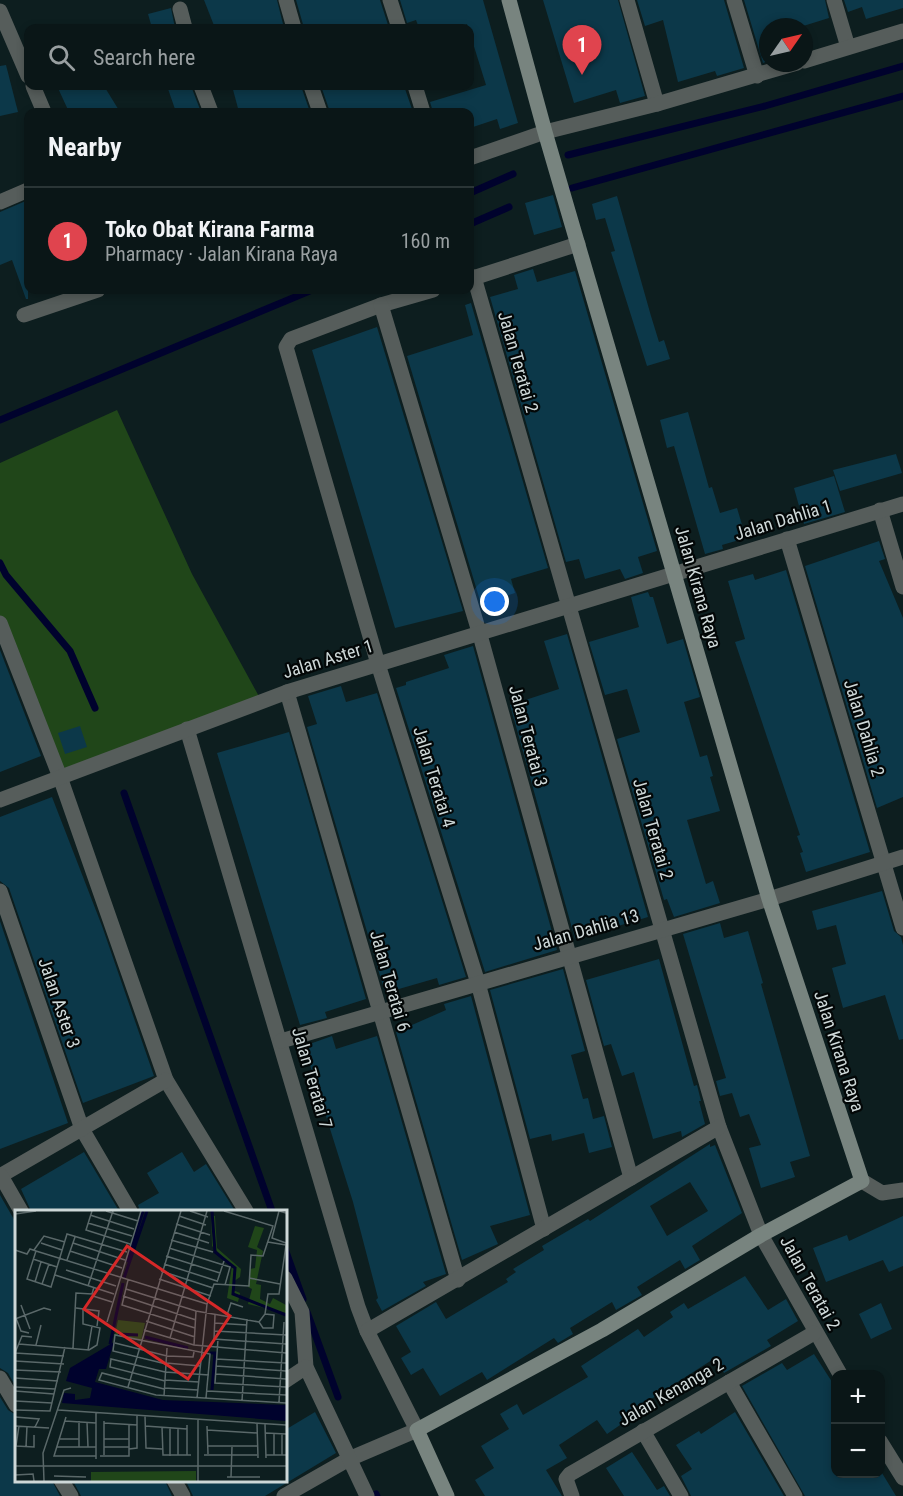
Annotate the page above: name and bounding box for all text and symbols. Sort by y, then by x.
north arrow [759,18,813,72]
search box [24,24,474,90]
pin: 1 [562,26,602,75]
icon: search [45,41,78,74]
text: Search here [93,45,195,70]
text: Nearby [48,132,122,162]
text: Toko Obat Kirana Farma [105,217,314,242]
text: 1 [62,229,73,253]
text: 160 m [401,229,450,253]
text: Pharmacy · Jalan Kirana Raya [105,242,338,266]
street label: Jalan Teratai 2 [494,309,543,415]
street label: Jalan Dahlia 1 [732,495,834,544]
street label: Jalan Kirana Raya [671,523,726,650]
your location [480,587,509,616]
street label: Jalan Aster 1 [280,635,376,682]
street label: Jalan Dahlia 2 [840,677,889,779]
street label: Jalan Teratai 3 [505,683,552,789]
street label: Jalan Teratai 4 [409,724,460,830]
street label: Jalan Teratai 2 [629,776,678,882]
street label: Jalan Dahlia 13 [530,904,641,955]
street label: Jalan Teratai 6 [366,928,415,1034]
street label: Jalan Aster 3 [34,955,85,1051]
street label: Jalan Kirana Raya [810,988,869,1114]
street label: Jalan Teratai 7 [288,1025,337,1131]
inset map [15,1210,286,1481]
street label: Jalan Teratai 2 [776,1232,845,1334]
street label: Jalan Kenanga 2 [615,1353,727,1430]
map controls [831,1370,885,1478]
button: + [831,1370,885,1424]
button: − [831,1424,885,1478]

